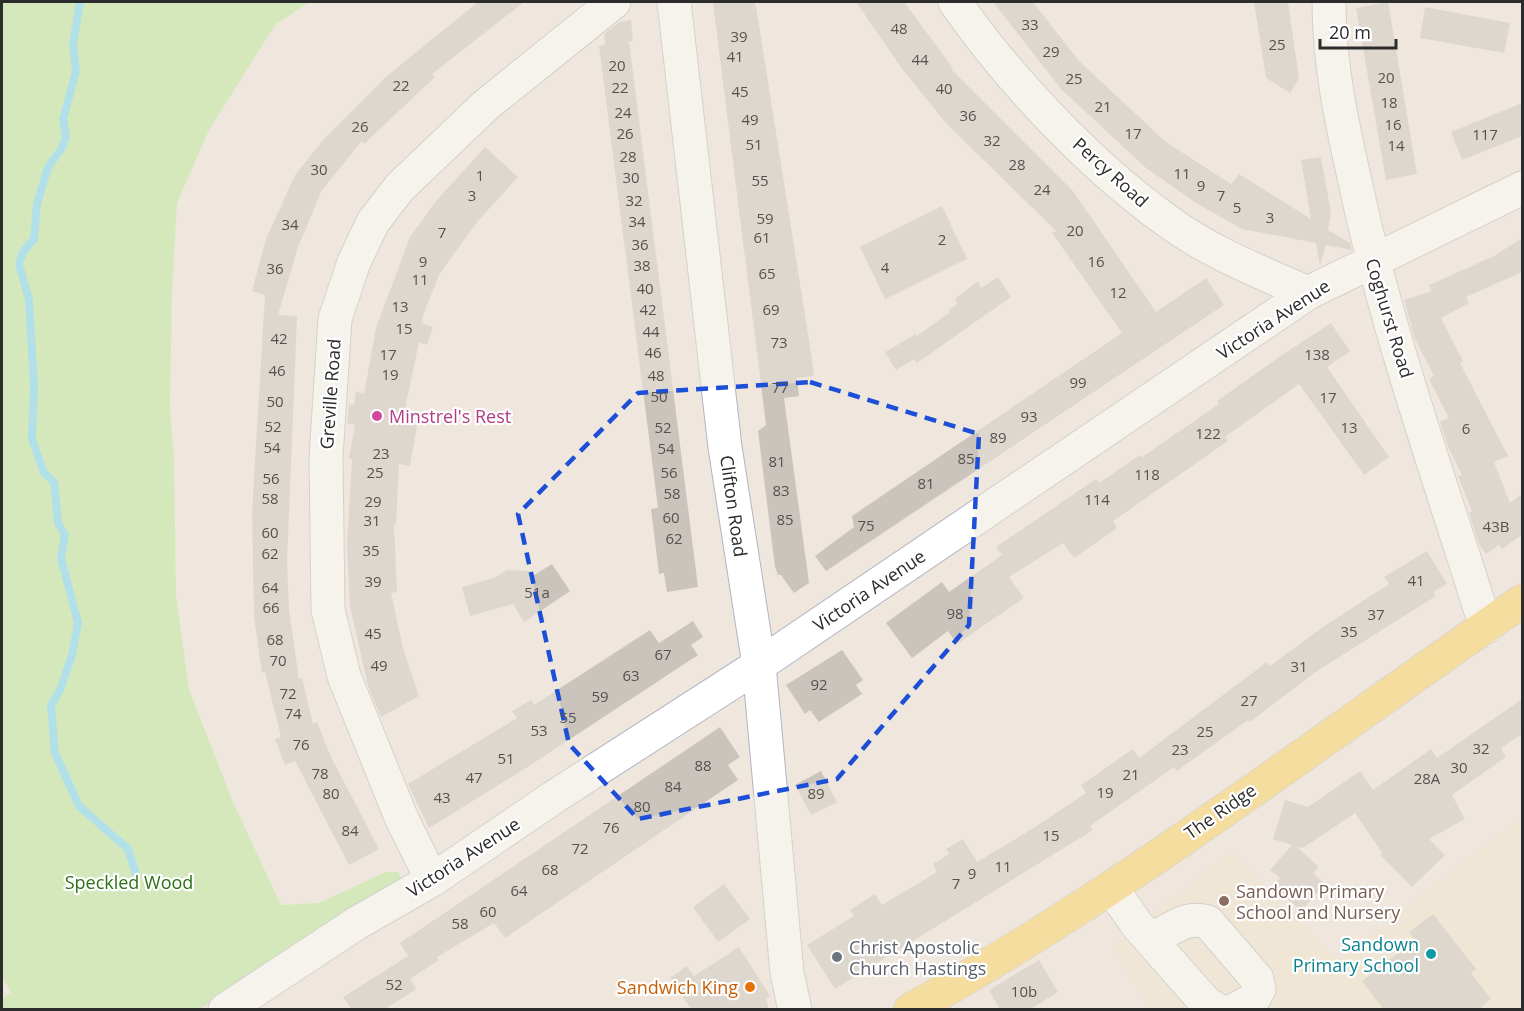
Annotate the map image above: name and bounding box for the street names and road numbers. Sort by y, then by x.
street label: Percy Road [1068,132,1154,212]
street label: Coghurst Road [1360,255,1420,381]
street label: Victoria Avenue [1212,273,1334,365]
street label: Greville Road [314,338,346,450]
street label: Clifton Road [715,454,753,558]
street label: Victoria Avenue [808,544,930,636]
street label: The Ridge [1179,778,1261,844]
street label: Victoria Avenue [402,811,524,903]

